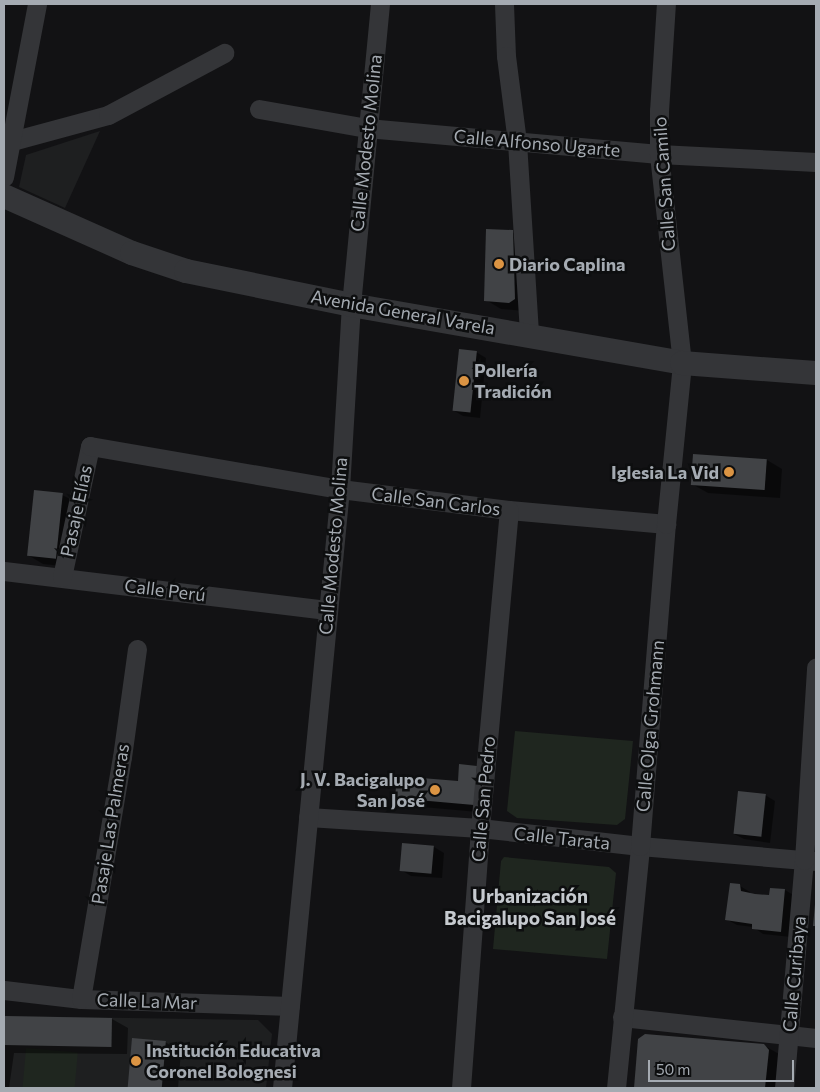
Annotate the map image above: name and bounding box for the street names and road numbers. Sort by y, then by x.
street label: Calle Modesto Molina [346,53,386,233]
street label: Calle San Camilo [649,116,679,252]
street label: Calle Alfonso Ugarte [453,125,621,161]
street label: Avenida General Varela [309,285,497,339]
street label: Calle Modesto Molina [314,456,352,636]
street label: Pasaje Elías [56,463,96,559]
street label: Calle San Carlos [370,482,502,520]
street label: Calle Perú [123,574,207,606]
street label: Calle Olga Grohmann [632,639,668,813]
street label: Calle San Pedro [467,735,499,863]
street label: Pasaje Las Palmeras [87,742,133,906]
street label: Calle Tarata [513,822,611,854]
street label: Calle Curibaya [778,915,810,1033]
street label: Calle La Mar [96,988,198,1014]

